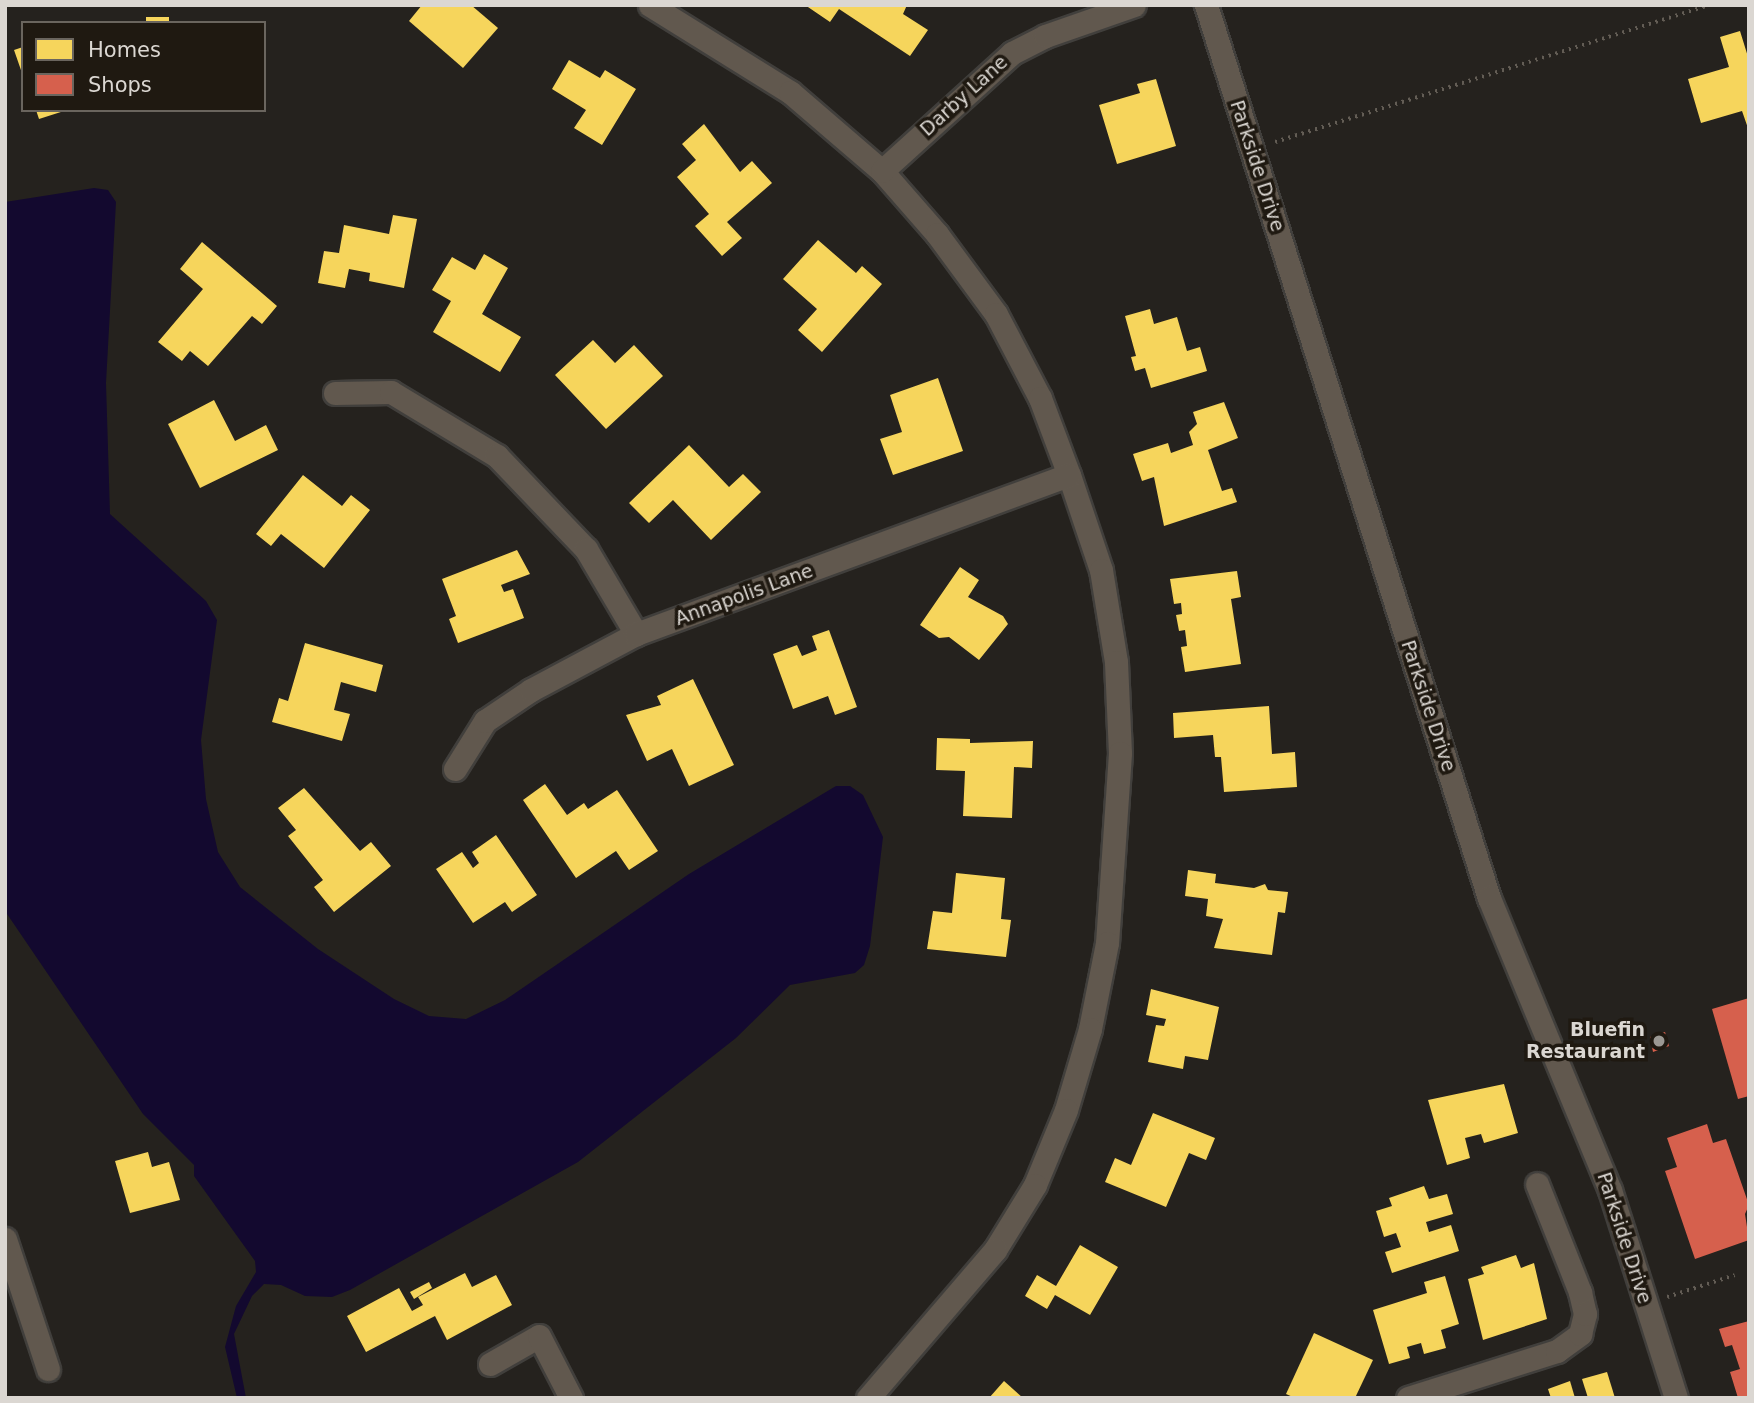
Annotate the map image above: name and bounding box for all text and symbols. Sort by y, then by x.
legend [21,21,266,112]
text: Homes [88,38,161,62]
street label: Darby Lane [916,51,1012,141]
text: Shops [88,73,152,97]
street label: Parkside Drive [1225,97,1289,235]
street label: Annapolis Lane [672,560,816,630]
street label: Parkside Drive [1396,637,1460,775]
place label: Bluefin Restaurant [1526,1019,1645,1063]
marker: Bluefin Restaurant [1651,1033,1667,1049]
street label: Parkside Drive [1592,1169,1656,1307]

